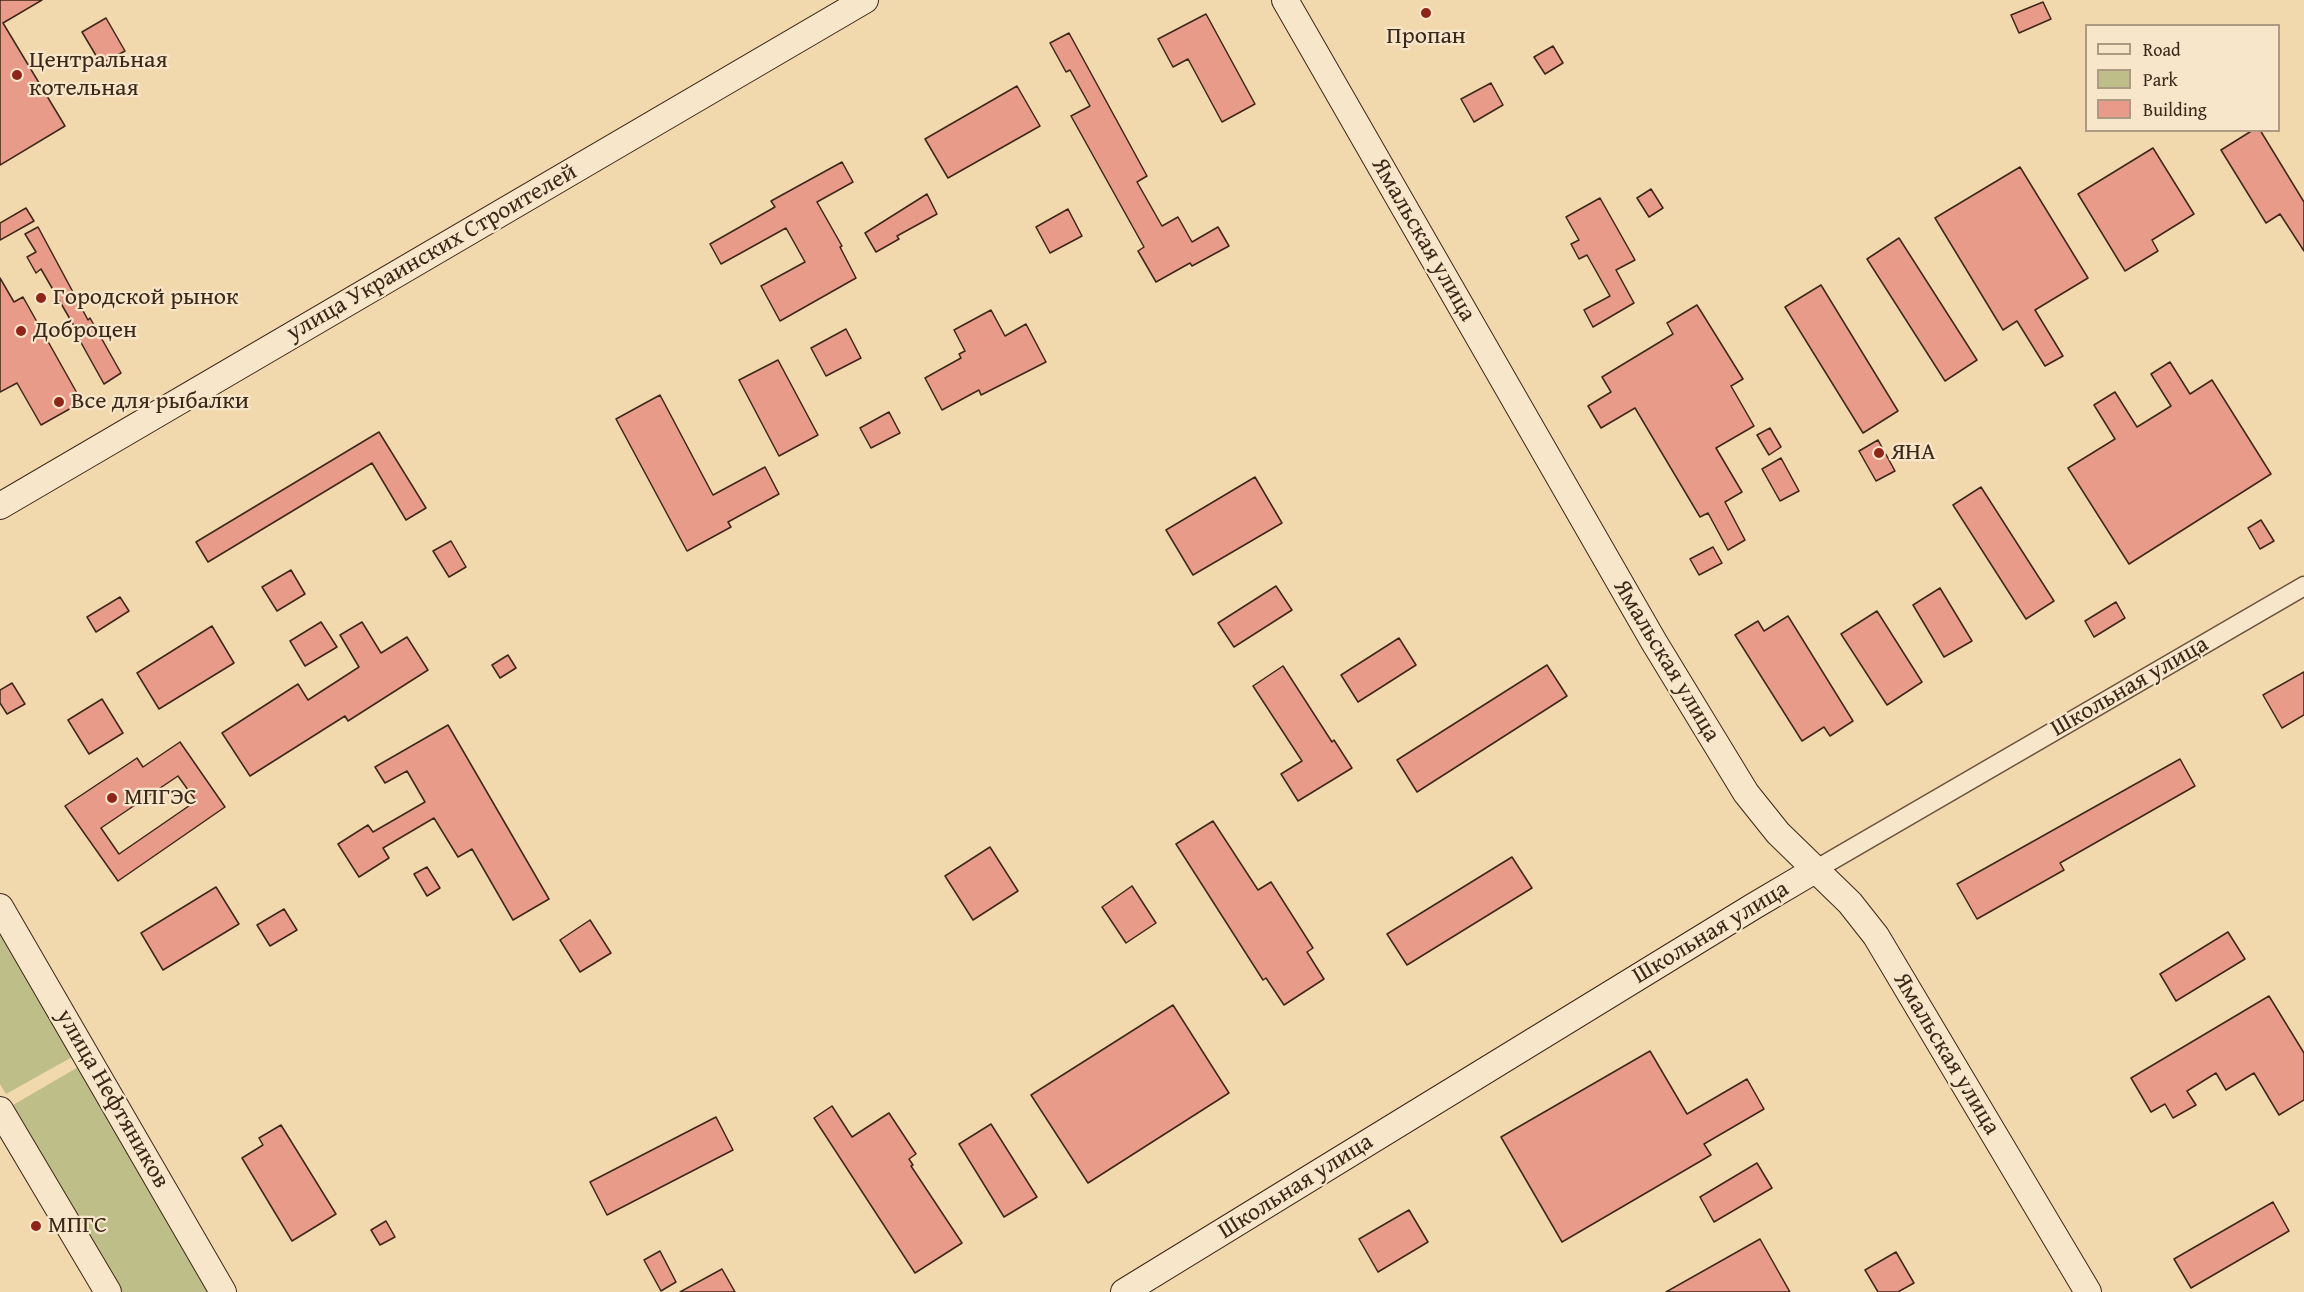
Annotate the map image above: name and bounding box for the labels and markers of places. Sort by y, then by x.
marker: Пропан [1419,6,1433,20]
place label: Пропан [1386,23,1466,51]
place label: Центральная котельная [29,47,168,103]
marker: Центральная котельная [10,68,24,82]
place label: Городской рынок [53,284,239,312]
marker: Городской рынок [34,291,48,305]
place label: Доброцен [33,317,137,345]
marker: Доброцен [14,324,28,338]
place label: Все для рыбалки [71,388,249,416]
marker: Все для рыбалки [52,395,66,409]
place label: ЯНА [1891,439,1936,467]
marker: ЯНА [1872,446,1886,460]
place label: МПГЭС [124,784,197,812]
marker: МПГЭС [105,791,119,805]
place label: МПГС [48,1212,107,1240]
marker: МПГС [29,1219,43,1233]

